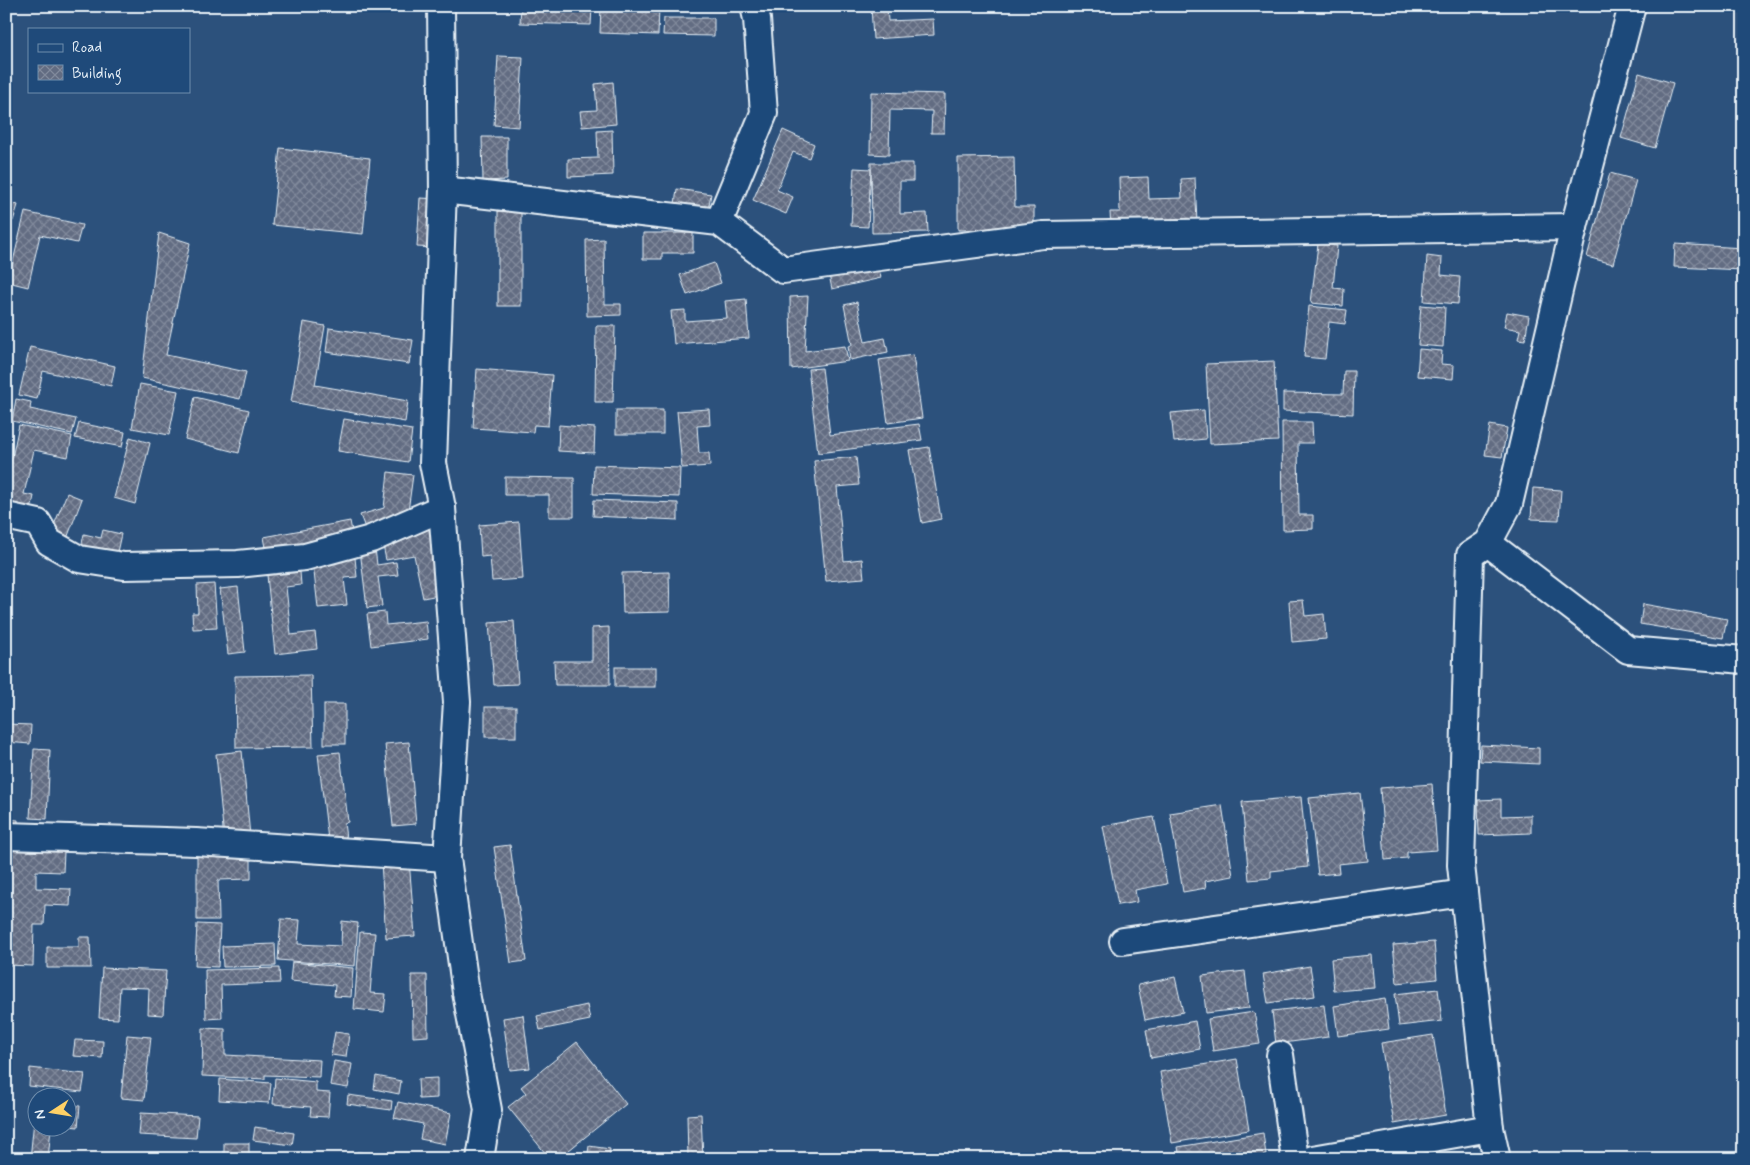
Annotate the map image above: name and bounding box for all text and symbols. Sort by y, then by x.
legend [28,28,190,92]
text: Road [72,38,102,58]
text: Building [72,64,122,85]
north arrow [28,1088,78,1138]
text: N [30,1108,50,1121]

